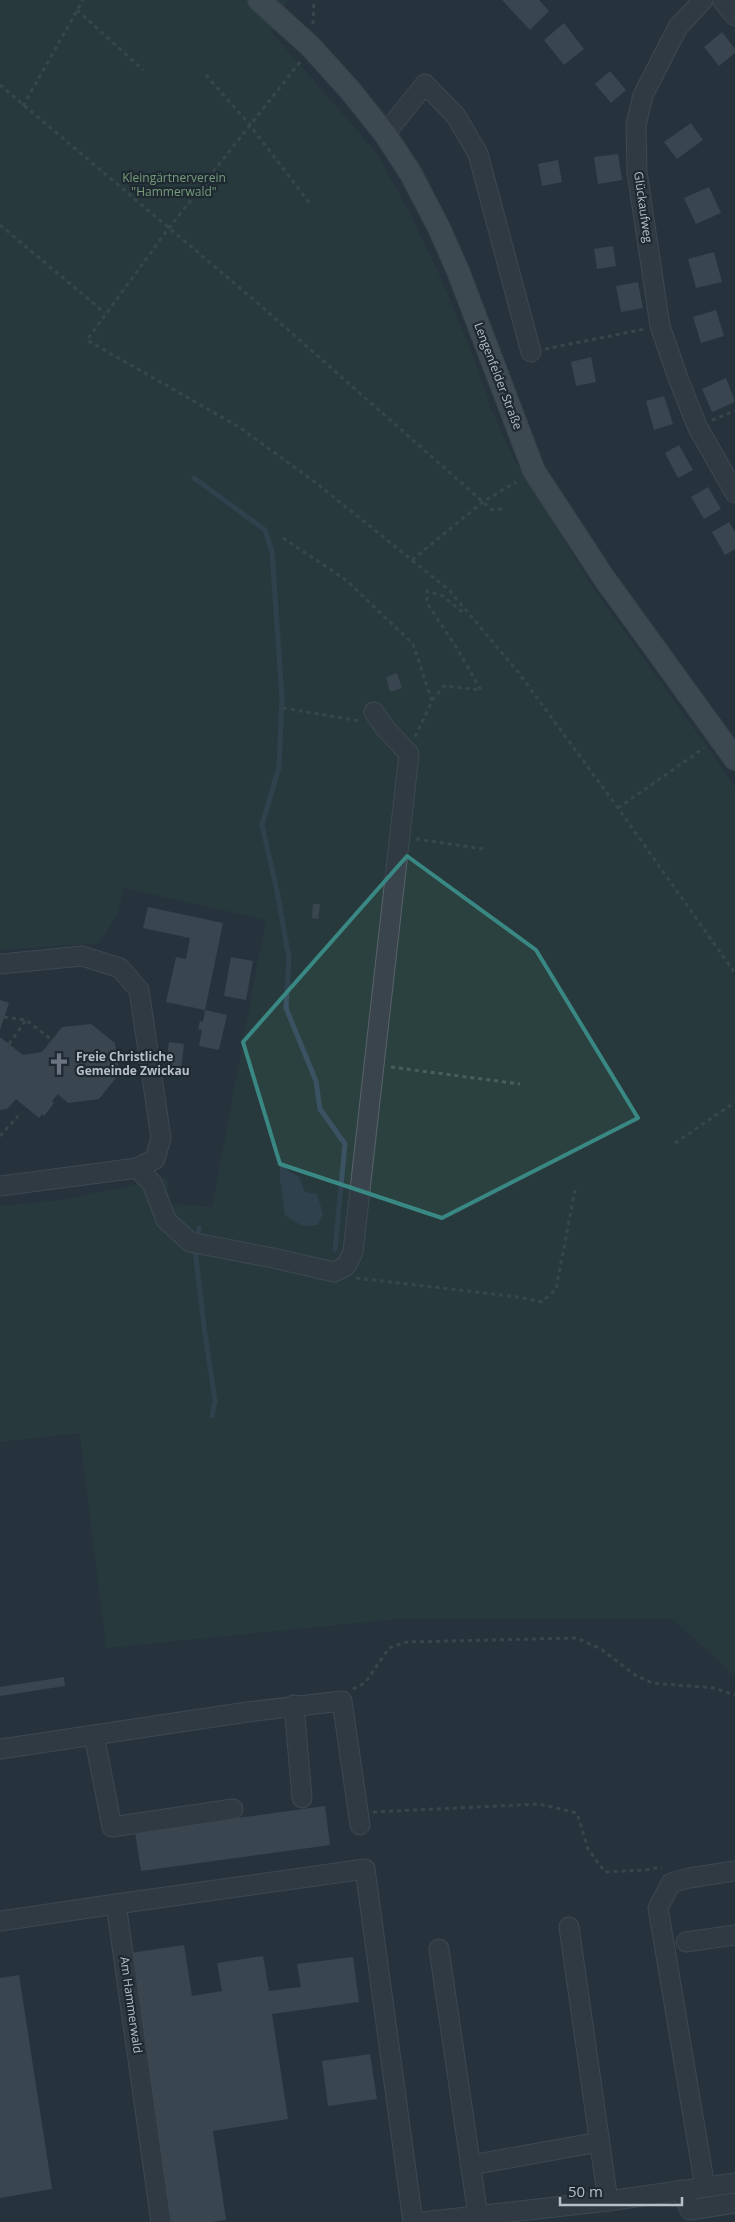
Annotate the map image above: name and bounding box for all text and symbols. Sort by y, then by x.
park label: Kleingärtnerverein "Hammerwald" [122,169,226,200]
street label: Glückaufweg [630,170,657,244]
street label: Lengenfelder Straße [470,320,527,432]
place label: Freie Christliche Gemeinde Zwickau [76,1048,190,1079]
church icon: Freie Christliche Gemeinde Zwickau [46,1051,72,1077]
street label: Am Hammerwald [116,1955,147,2054]
scale bar [560,2174,682,2206]
text: 50 m [568,2181,603,2201]

